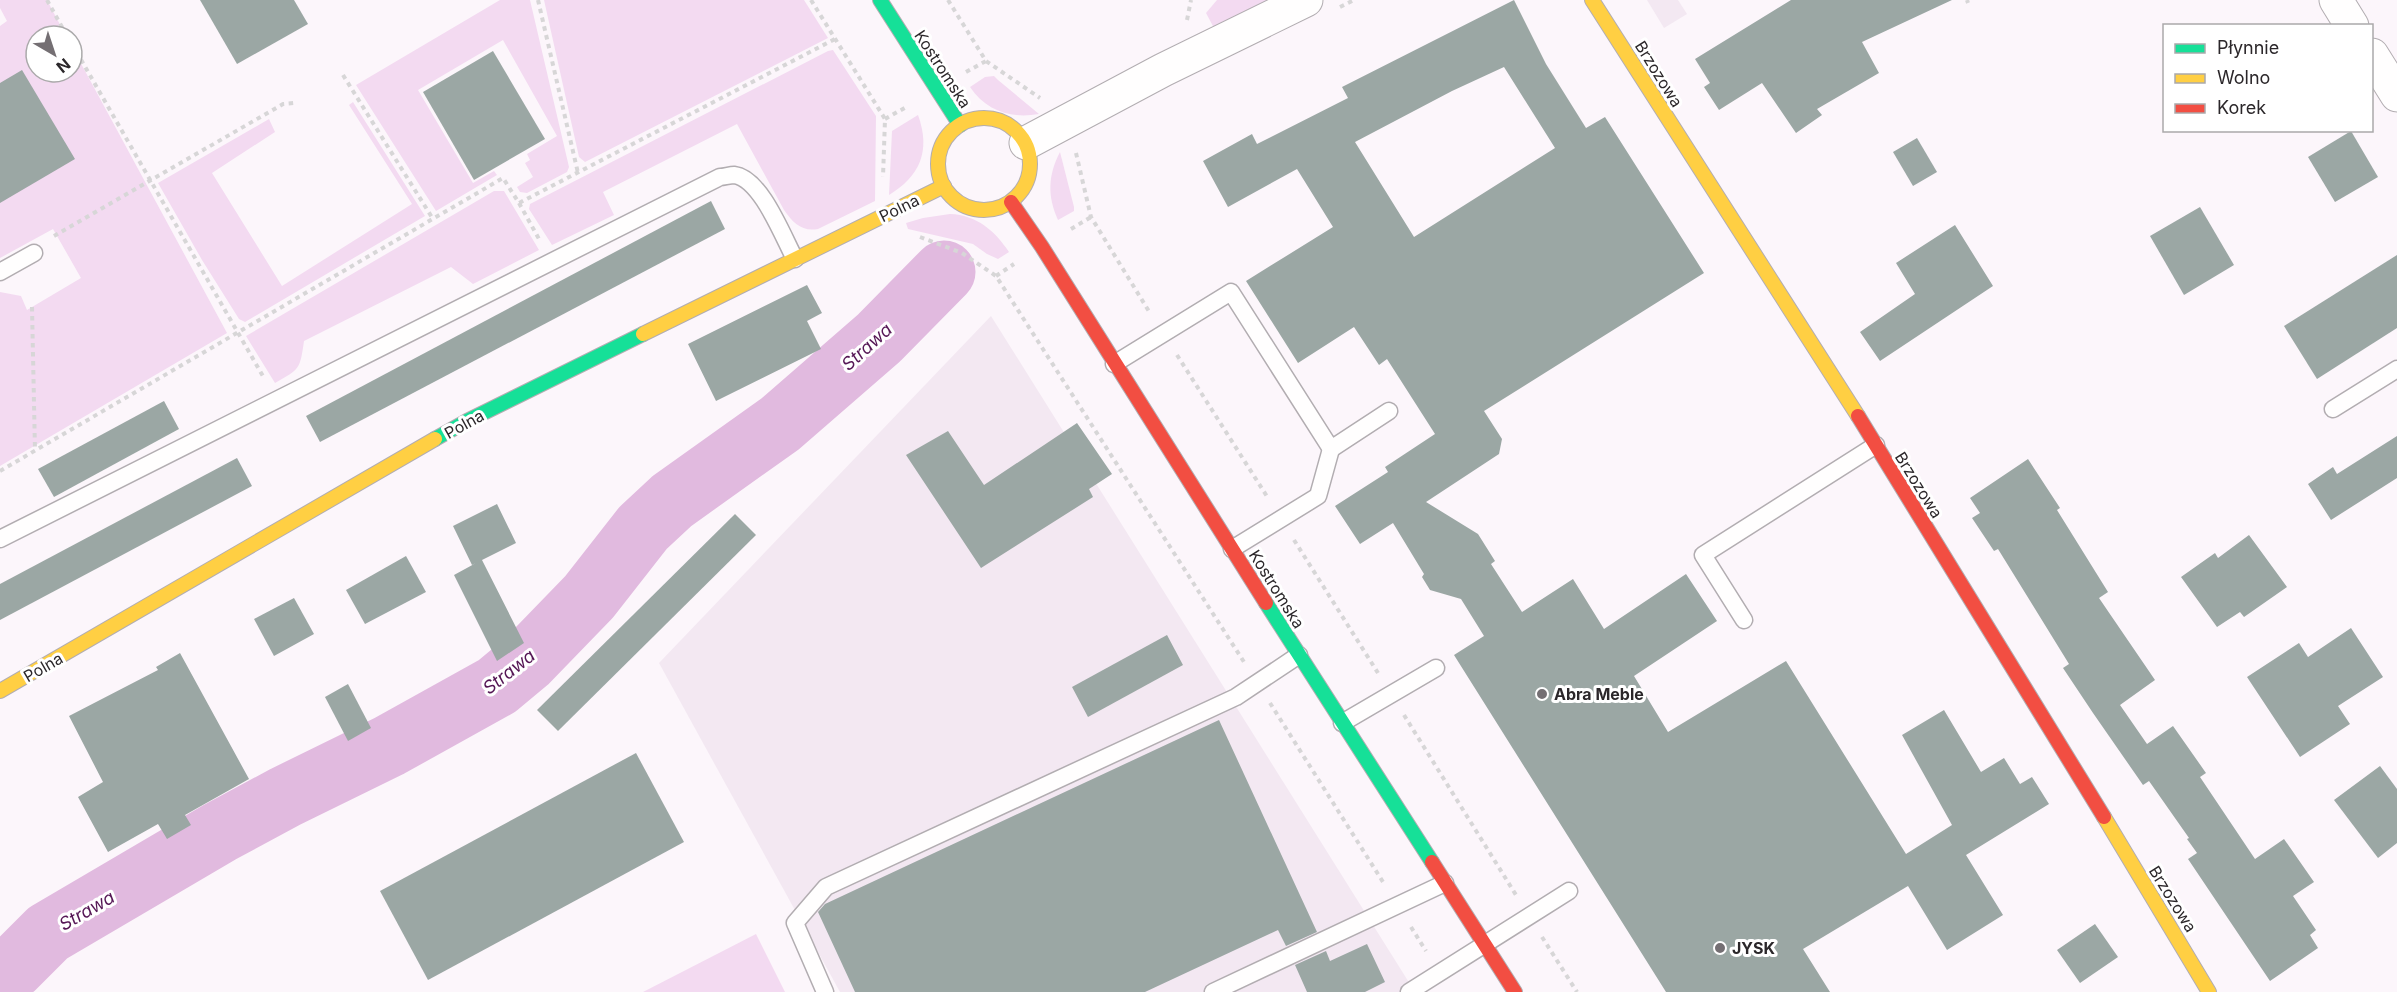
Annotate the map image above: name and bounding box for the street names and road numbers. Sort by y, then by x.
street label: Kostromska [910,26,976,112]
street label: Brzozowa [1631,37,1687,111]
street label: Polna [876,190,922,226]
street label: Polna [441,405,487,443]
street label: Brzozowa [1891,448,1947,522]
street label: Kostromska [1245,546,1309,632]
street label: Polna [20,648,66,686]
street label: Brzozowa [2145,862,2201,936]

